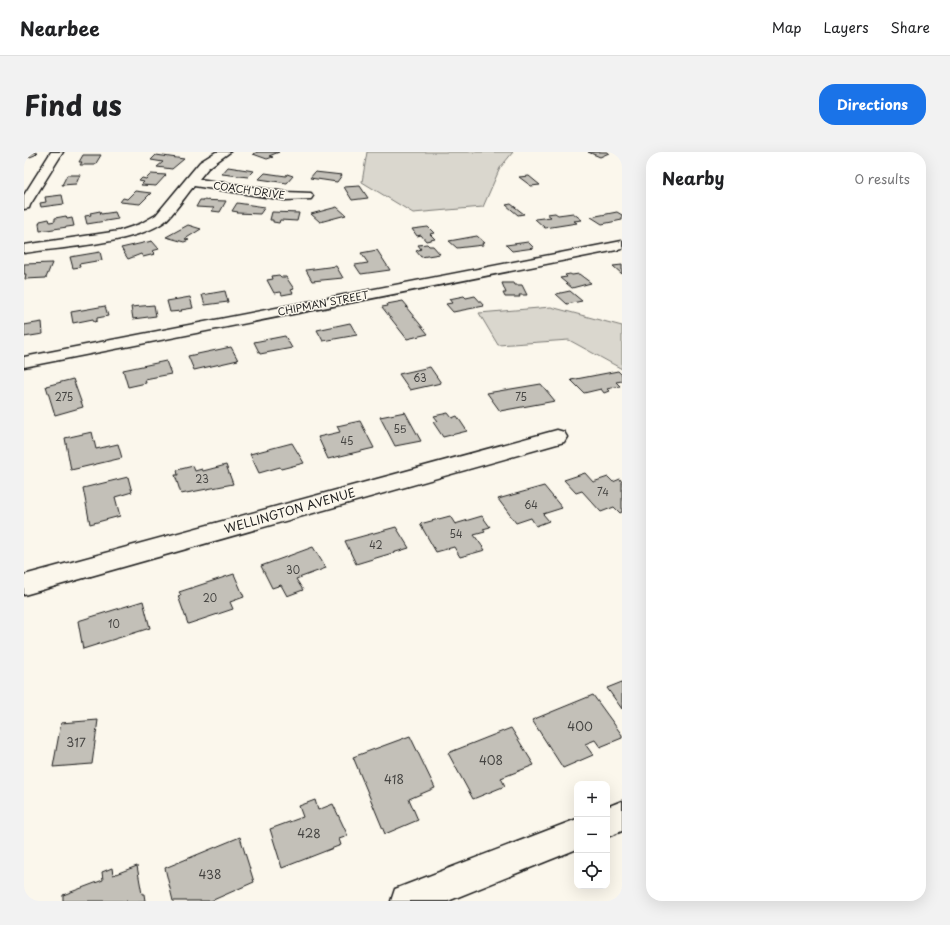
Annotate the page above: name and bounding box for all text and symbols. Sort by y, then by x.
text: Nearbee [20,14,100,42]
text: Map [772,17,802,38]
text: Layers [824,17,869,38]
text: Share [891,17,930,38]
text: Find us [24,83,122,126]
button: Directions [819,84,926,125]
text: Nearby [662,165,724,191]
text: 0 results [855,169,910,188]
street label: COACH DRIVE [212,177,286,202]
street label: CHIPMAN STREET [276,286,370,319]
house number: 63 [413,370,427,385]
house number: 275 [55,389,73,404]
house number: 75 [515,389,527,404]
house number: 55 [394,421,407,436]
house number: 45 [341,433,353,448]
house number: 23 [195,471,209,486]
street label: WELLINGTON AVENUE [222,483,357,537]
house number: 74 [597,484,609,499]
house number: 64 [524,497,538,512]
house number: 54 [449,526,463,541]
house number: 42 [369,537,383,552]
house number: 30 [286,562,300,577]
house number: 20 [203,590,217,605]
house number: 10 [108,616,120,631]
house number: 400 [567,717,593,735]
house number: 317 [66,733,86,751]
house number: 408 [479,751,503,769]
house number: 418 [384,770,404,788]
map controls [574,781,610,889]
button: + [574,781,610,817]
button: − [574,817,610,853]
house number: 428 [297,824,321,842]
button: locate [574,853,610,889]
house number: 438 [198,865,222,883]

